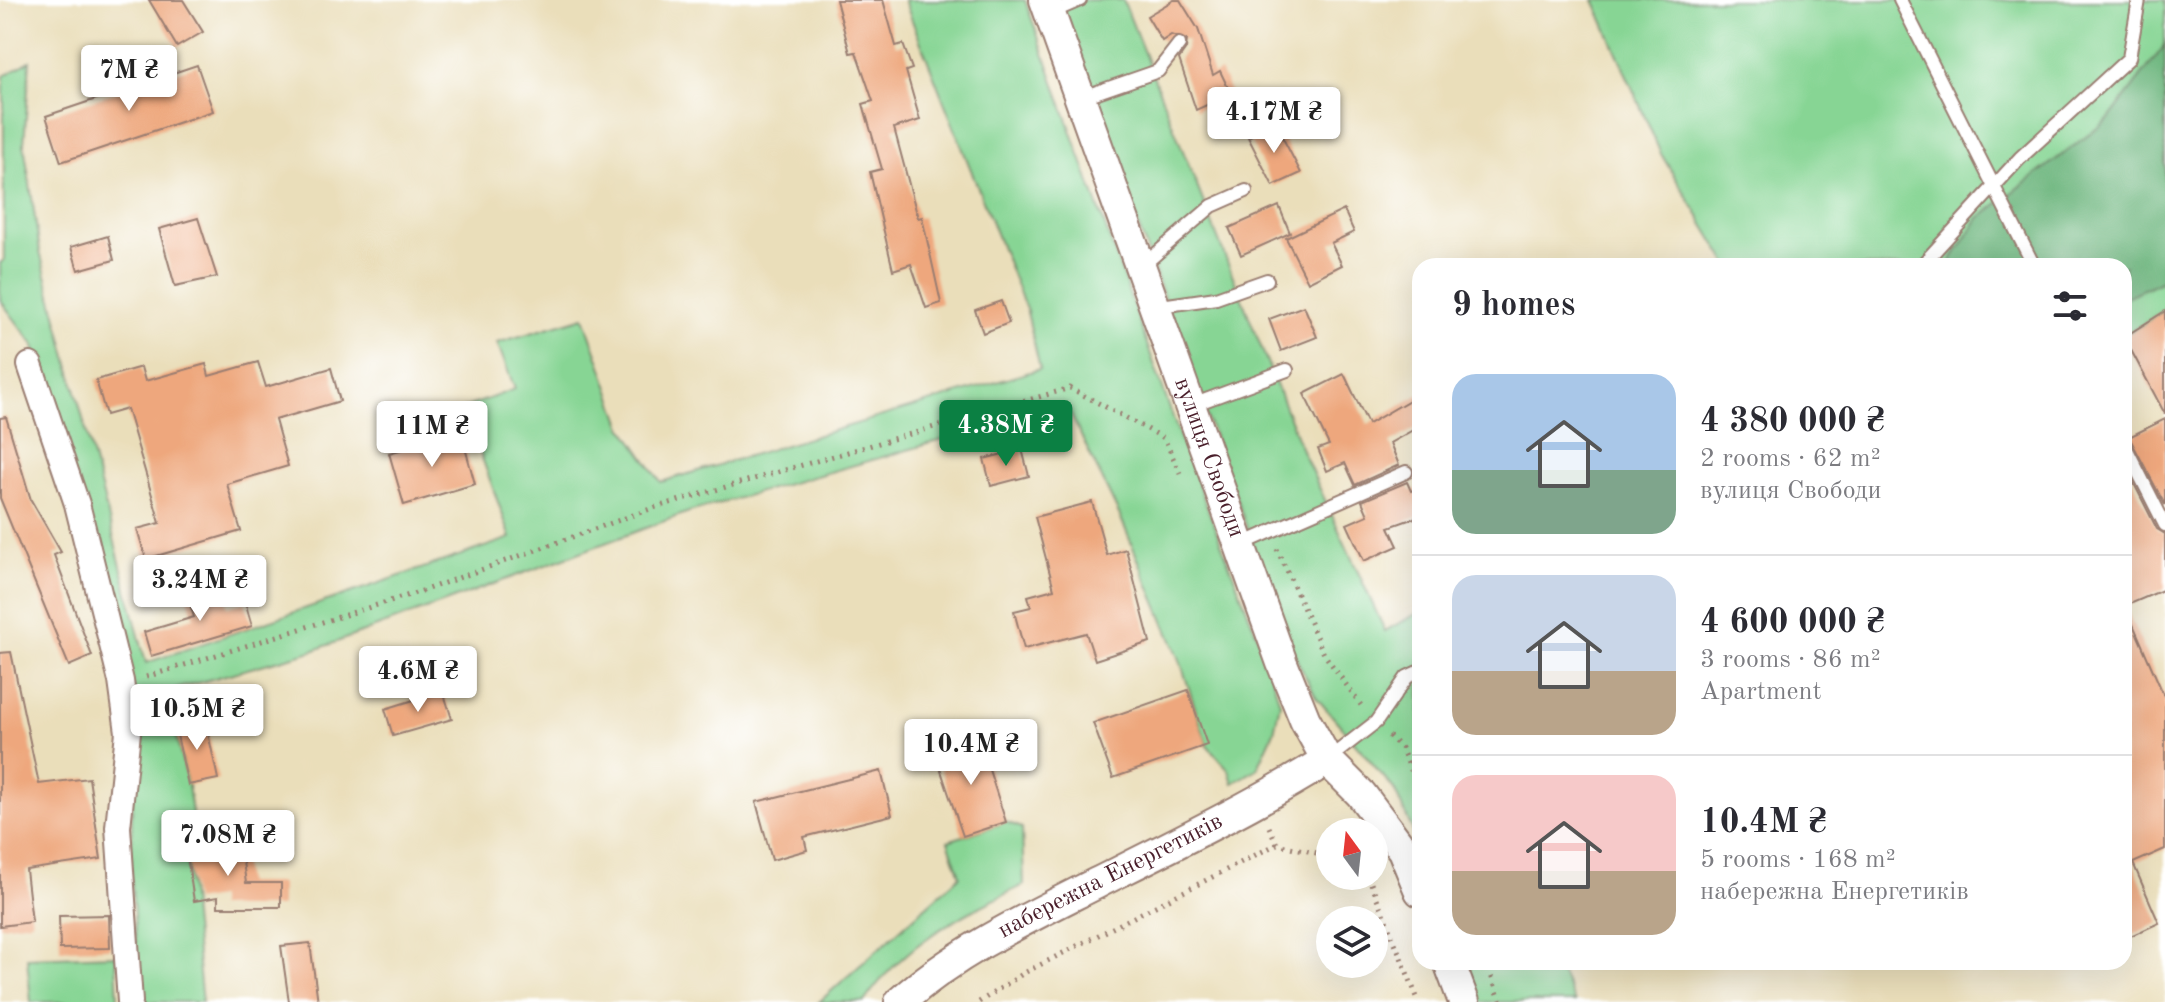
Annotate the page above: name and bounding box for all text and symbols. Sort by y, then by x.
pin: 7M ₴ [82,45,176,113]
text: 7M ₴ [99,58,159,84]
pin: 4.17M ₴ [1200,87,1348,155]
text: 4.17M ₴ [1225,100,1323,126]
icon: filters [2048,284,2092,328]
text: 9 homes [1452,289,1575,323]
street label: вулиця Свободи [1169,375,1248,541]
pin: 4.38M ₴ [932,400,1080,468]
pin: 11M ₴ [376,401,488,469]
text: 4 380 000 ₴ [1700,405,1885,439]
icon: home [1516,406,1612,502]
text: 4.38M ₴ [957,413,1055,439]
text: 11M ₴ [395,414,469,440]
text: 2 rooms · 62 m² [1700,446,1881,472]
text: вулиця Свободи [1700,478,1882,504]
pin: 3.24M ₴ [126,555,274,623]
text: 3.24M ₴ [151,568,249,594]
text: 4 600 000 ₴ [1700,606,1885,640]
icon: home [1516,607,1612,703]
pin: 4.6M ₴ [353,646,483,714]
text: 3 rooms · 86 m² [1700,647,1881,673]
text: 4.6M ₴ [377,659,459,685]
text: Apartment [1700,679,1822,705]
pin: 10.5M ₴ [123,684,271,752]
text: 10.5M ₴ [148,697,246,723]
pin: 10.4M ₴ [897,719,1045,787]
text: 10.4M ₴ [922,732,1020,758]
text: 10.4M ₴ [1700,806,1827,840]
icon: home [1516,807,1612,903]
street label: набережна Енергетиків [994,809,1227,944]
pin: 7.08M ₴ [154,810,302,878]
north arrow [1316,818,1388,890]
map controls [1316,818,1388,978]
text: 7.08M ₴ [179,823,277,849]
text: 5 rooms · 168 m² [1700,847,1896,873]
text: набережна Енергетиків [1700,879,1969,905]
button: layers [1316,906,1388,978]

